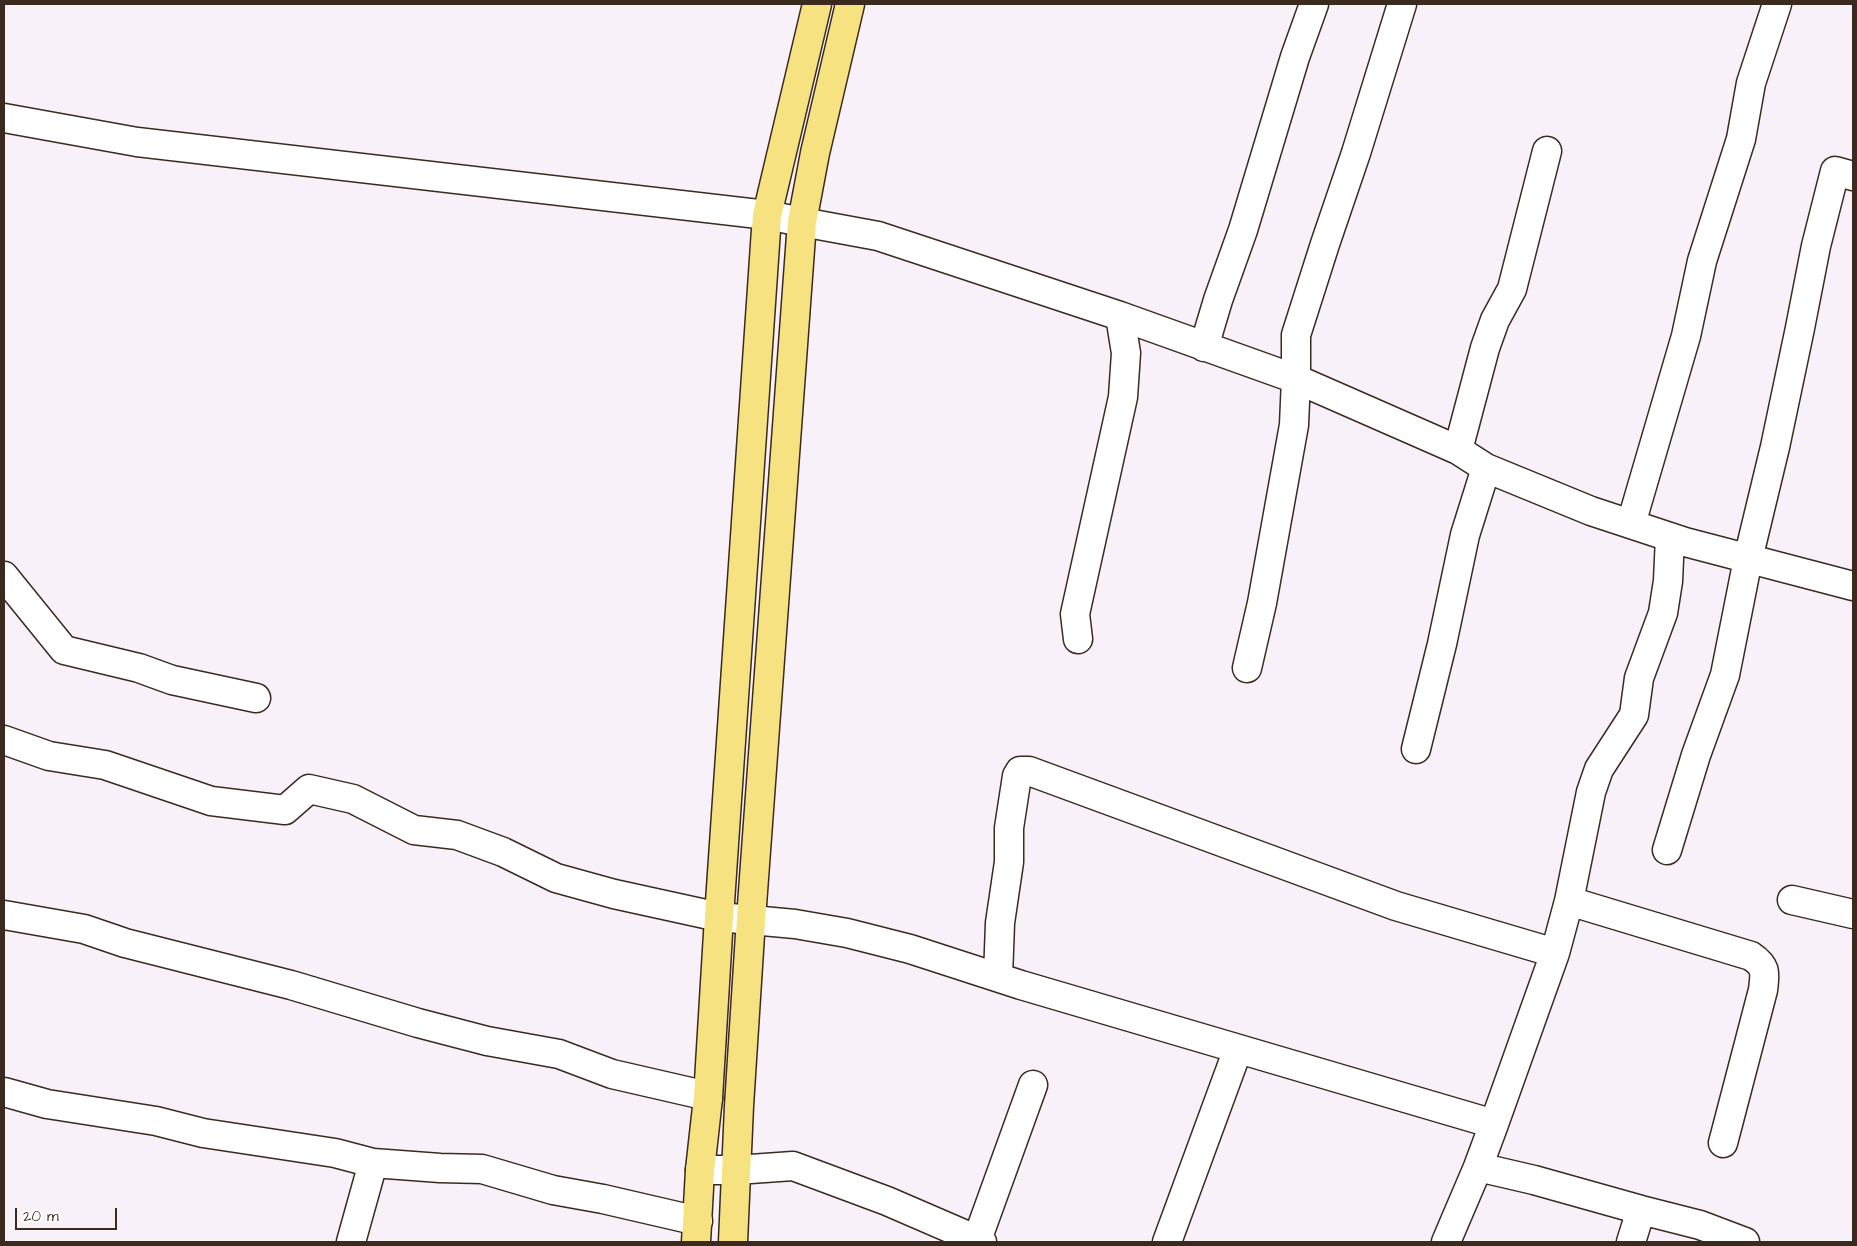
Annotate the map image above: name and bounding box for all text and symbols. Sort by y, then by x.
scale bar [18,1198,120,1230]
text: 20 m [23,1206,59,1227]

